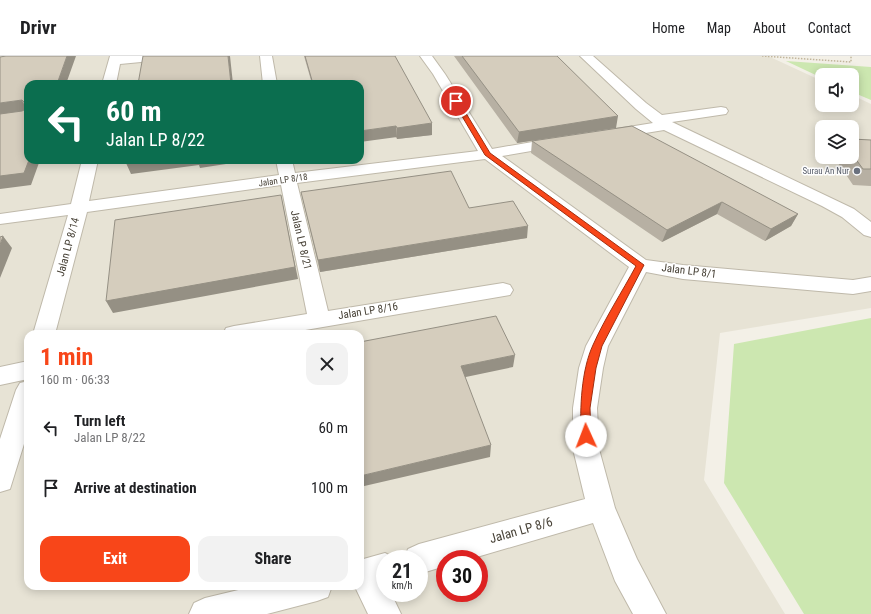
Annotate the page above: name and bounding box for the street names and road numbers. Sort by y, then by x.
street label: Jalan LP 8/18 [258,172,308,188]
street label: Jalan LP 8/21 [288,209,314,271]
street label: Jalan LP 8/14 [54,216,82,278]
street label: Jalan LP 8/1 [661,261,717,281]
street label: Jalan LP 8/16 [337,300,399,322]
street label: Jalan LP 8/6 [488,514,554,546]

